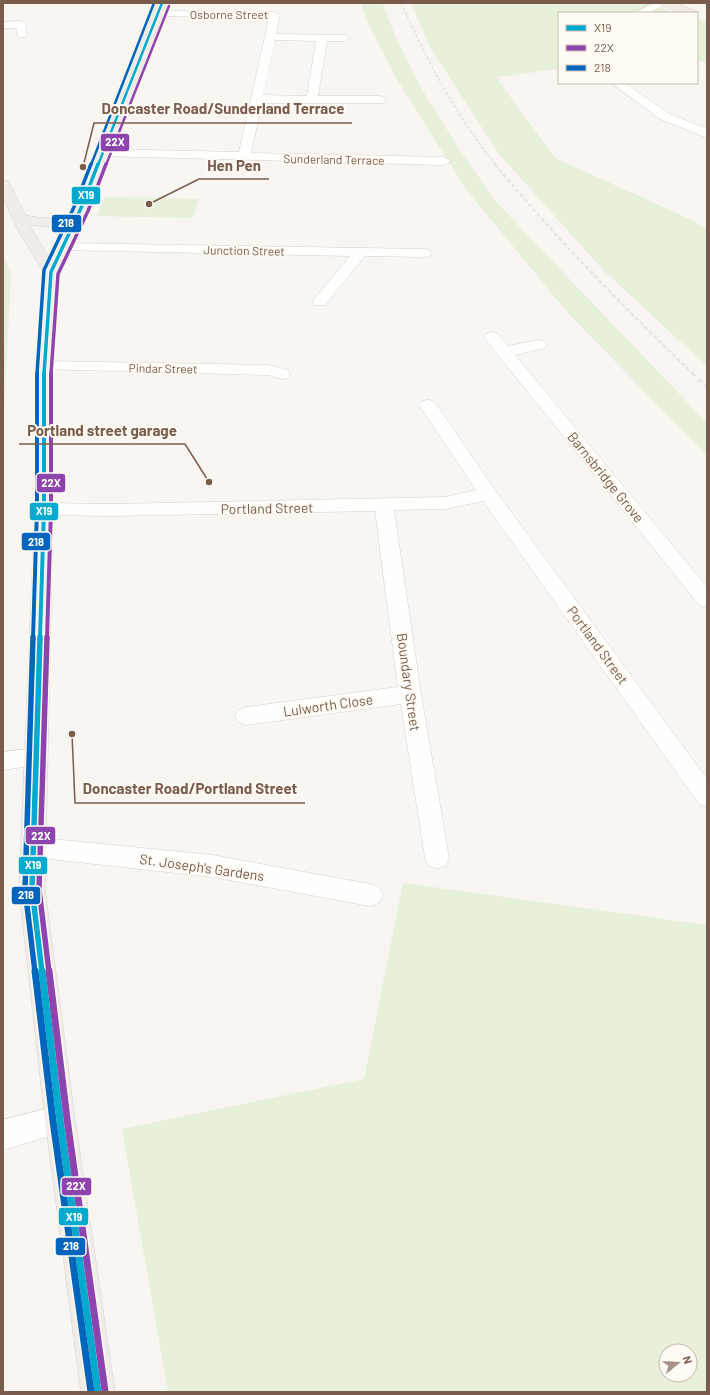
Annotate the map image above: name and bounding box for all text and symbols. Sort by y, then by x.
street label: Osborne Street [190,7,268,21]
legend [558,12,698,84]
text: X19 [594,20,612,34]
text: 22X [594,40,614,54]
text: 218 [594,60,611,74]
callout: Doncaster Road/Sunderland Terrace [94,96,352,123]
text: Doncaster Road/Sunderland Terrace [102,99,344,117]
line badge: 22X [100,133,130,152]
text: 22X [105,135,125,148]
street label: Sunderland Terrace [283,151,385,167]
callout: Hen Pen [199,152,269,179]
text: Hen Pen [207,156,261,174]
line badge: X19 [71,186,101,205]
text: X19 [78,188,94,201]
line badge: 218 [51,214,82,233]
text: 218 [58,216,74,229]
street label: Junction Street [203,242,285,258]
street label: Pindar Street [129,360,197,376]
callout: Portland street garage [19,417,185,444]
text: Portland street garage [27,421,177,439]
street label: Barnsbridge Grove [564,428,648,526]
line badge: 22X [36,473,66,493]
text: 22X [41,476,61,489]
street label: Portland Street [221,499,313,517]
line badge: X19 [29,502,59,521]
text: X19 [36,504,52,517]
line badge: 218 [21,532,51,551]
text: 218 [28,535,44,548]
street label: Portland Street [564,603,632,687]
street label: Boundary Street [394,632,424,732]
street label: Lulworth Close [282,690,374,720]
callout: Doncaster Road/Portland Street [75,776,305,803]
text: Doncaster Road/Portland Street [83,779,298,797]
line badge: 22X [25,826,56,845]
text: 22X [31,829,51,842]
street label: St. Joseph's Gardens [139,850,266,884]
line badge: X19 [18,856,48,875]
text: X19 [25,858,41,871]
line badge: 218 [11,886,41,905]
text: 218 [18,888,34,901]
line badge: 22X [61,1177,92,1196]
text: 22X [66,1179,86,1192]
line badge: X19 [58,1207,89,1226]
text: X19 [66,1210,82,1223]
line badge: 218 [55,1237,86,1256]
text: 218 [63,1239,79,1252]
north arrow [658,1343,698,1383]
text: N [681,1354,695,1365]

